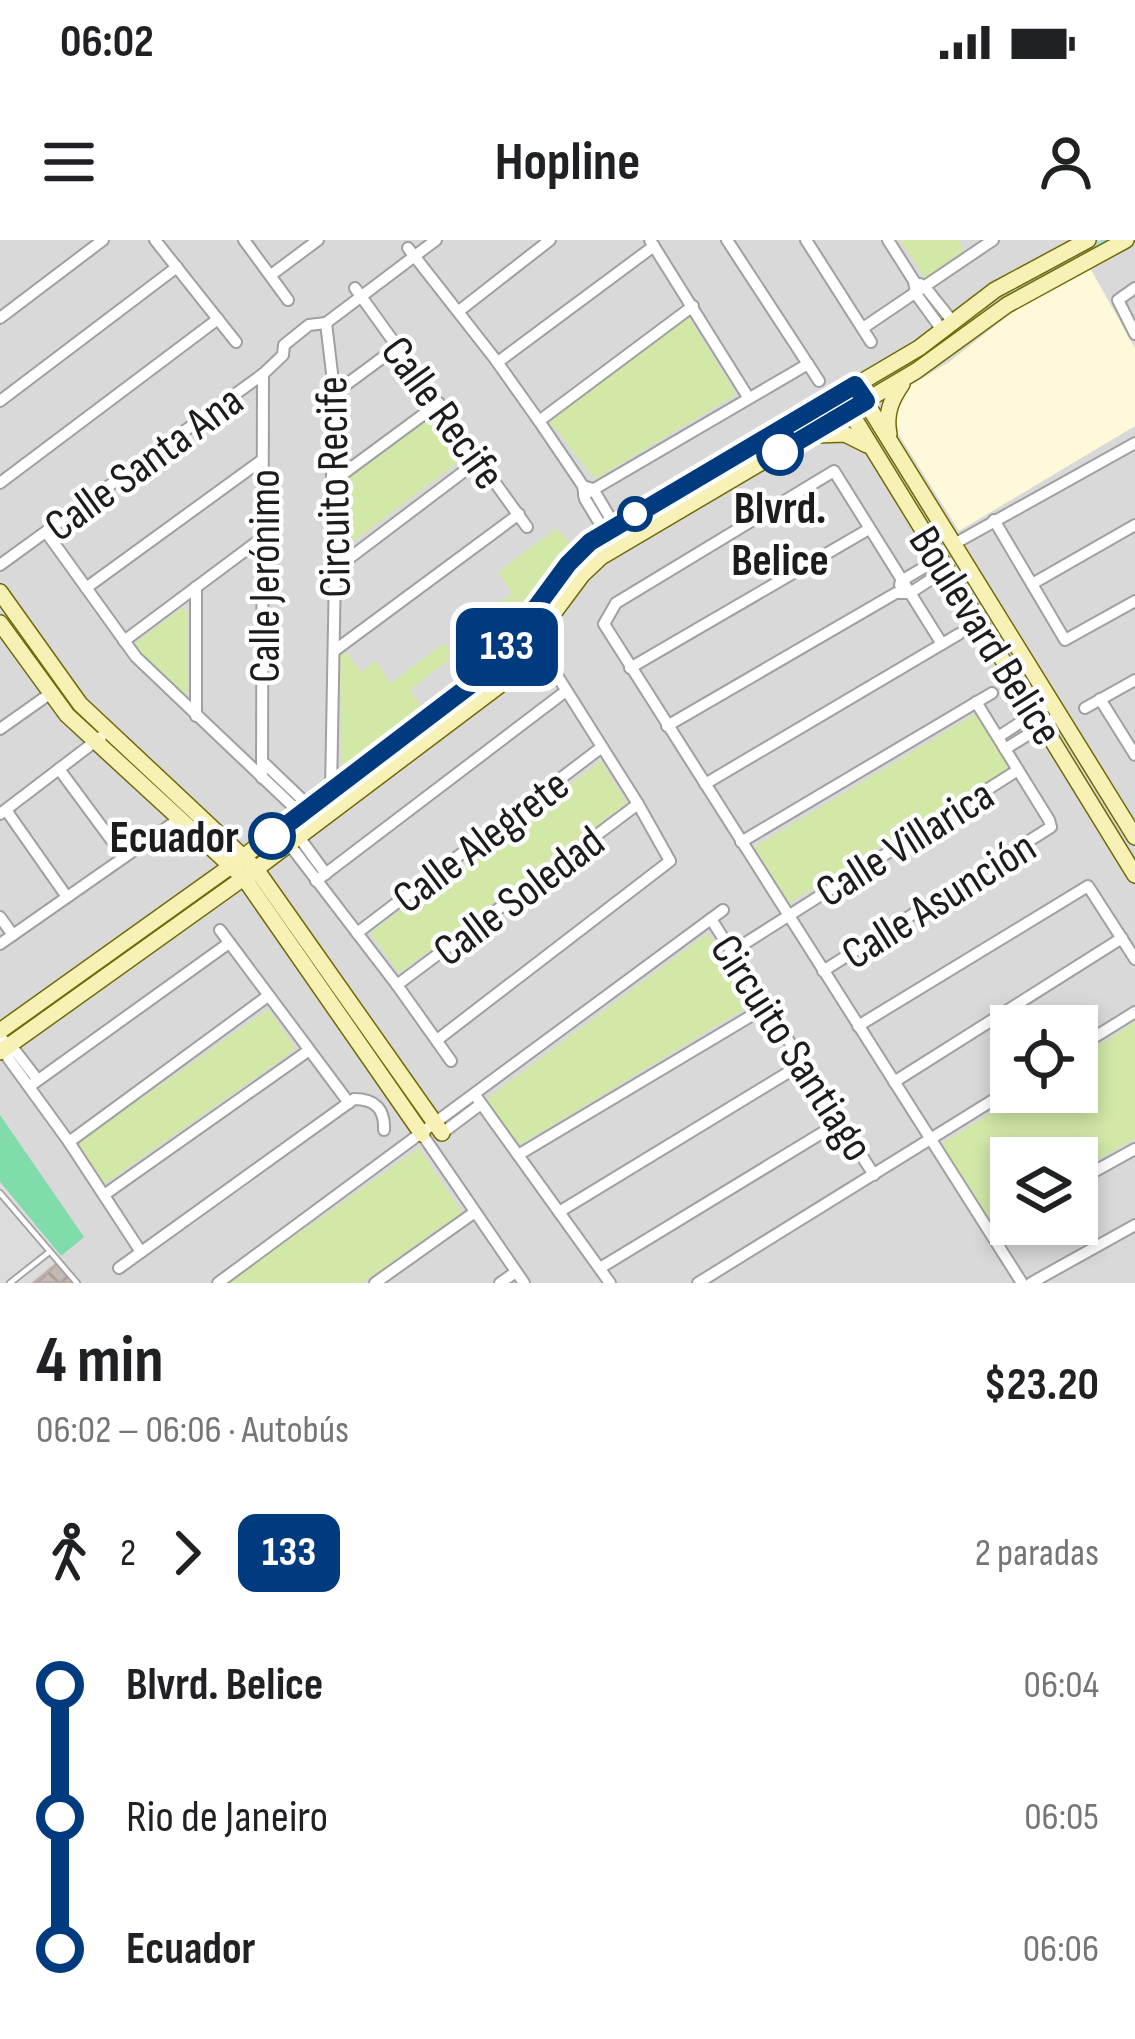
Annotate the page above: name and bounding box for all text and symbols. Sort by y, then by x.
text: 06:02 [60,15,154,70]
icon: menu [36,129,102,195]
icon: person [1033,129,1099,195]
text: Hopline [495,130,640,195]
street label: Calle Recife [368,326,516,500]
street label: Calle Santa Ana [35,374,254,554]
street label: Circuito Recife [305,376,364,598]
marker: Blvrd. Belice [758,430,802,474]
street label: Calle Jerónimo [238,469,293,683]
place label: Blvrd. Belice [731,482,829,589]
unlabelled marker [619,498,651,530]
street label: Boulevard Belice [896,517,1074,756]
line badge: 133 [438,608,576,686]
text: 133 [480,621,534,672]
street label: Calle Alegrete [383,758,580,926]
street label: Calle Villarica [806,768,1004,920]
place label: Ecuador [110,811,239,866]
marker: Ecuador [250,814,294,858]
street label: Calle Soledad [423,815,616,979]
street label: Calle Asunción [832,820,1046,982]
street label: Circuito Santiago [697,925,884,1172]
map controls [990,1005,1098,1245]
button: locate [990,1005,1098,1113]
button: layers [990,1137,1098,1245]
text: 4 min [36,1322,164,1401]
text: $23.20 [984,1358,1099,1413]
text: 06:02 – 06:06 · Autobús [36,1407,349,1454]
icon: walk [36,1520,102,1586]
icon: forward [154,1520,220,1586]
text: 133 [262,1527,316,1578]
text: 2 [120,1530,136,1577]
text: 2 paradas [975,1530,1099,1577]
text: Blvrd. Belice [126,1658,323,1713]
text: 06:04 [1023,1662,1099,1709]
text: Rio de Janeiro [126,1790,328,1845]
text: 06:05 [1024,1794,1099,1841]
text: Ecuador [126,1922,255,1977]
text: 06:06 [1023,1926,1099,1973]

